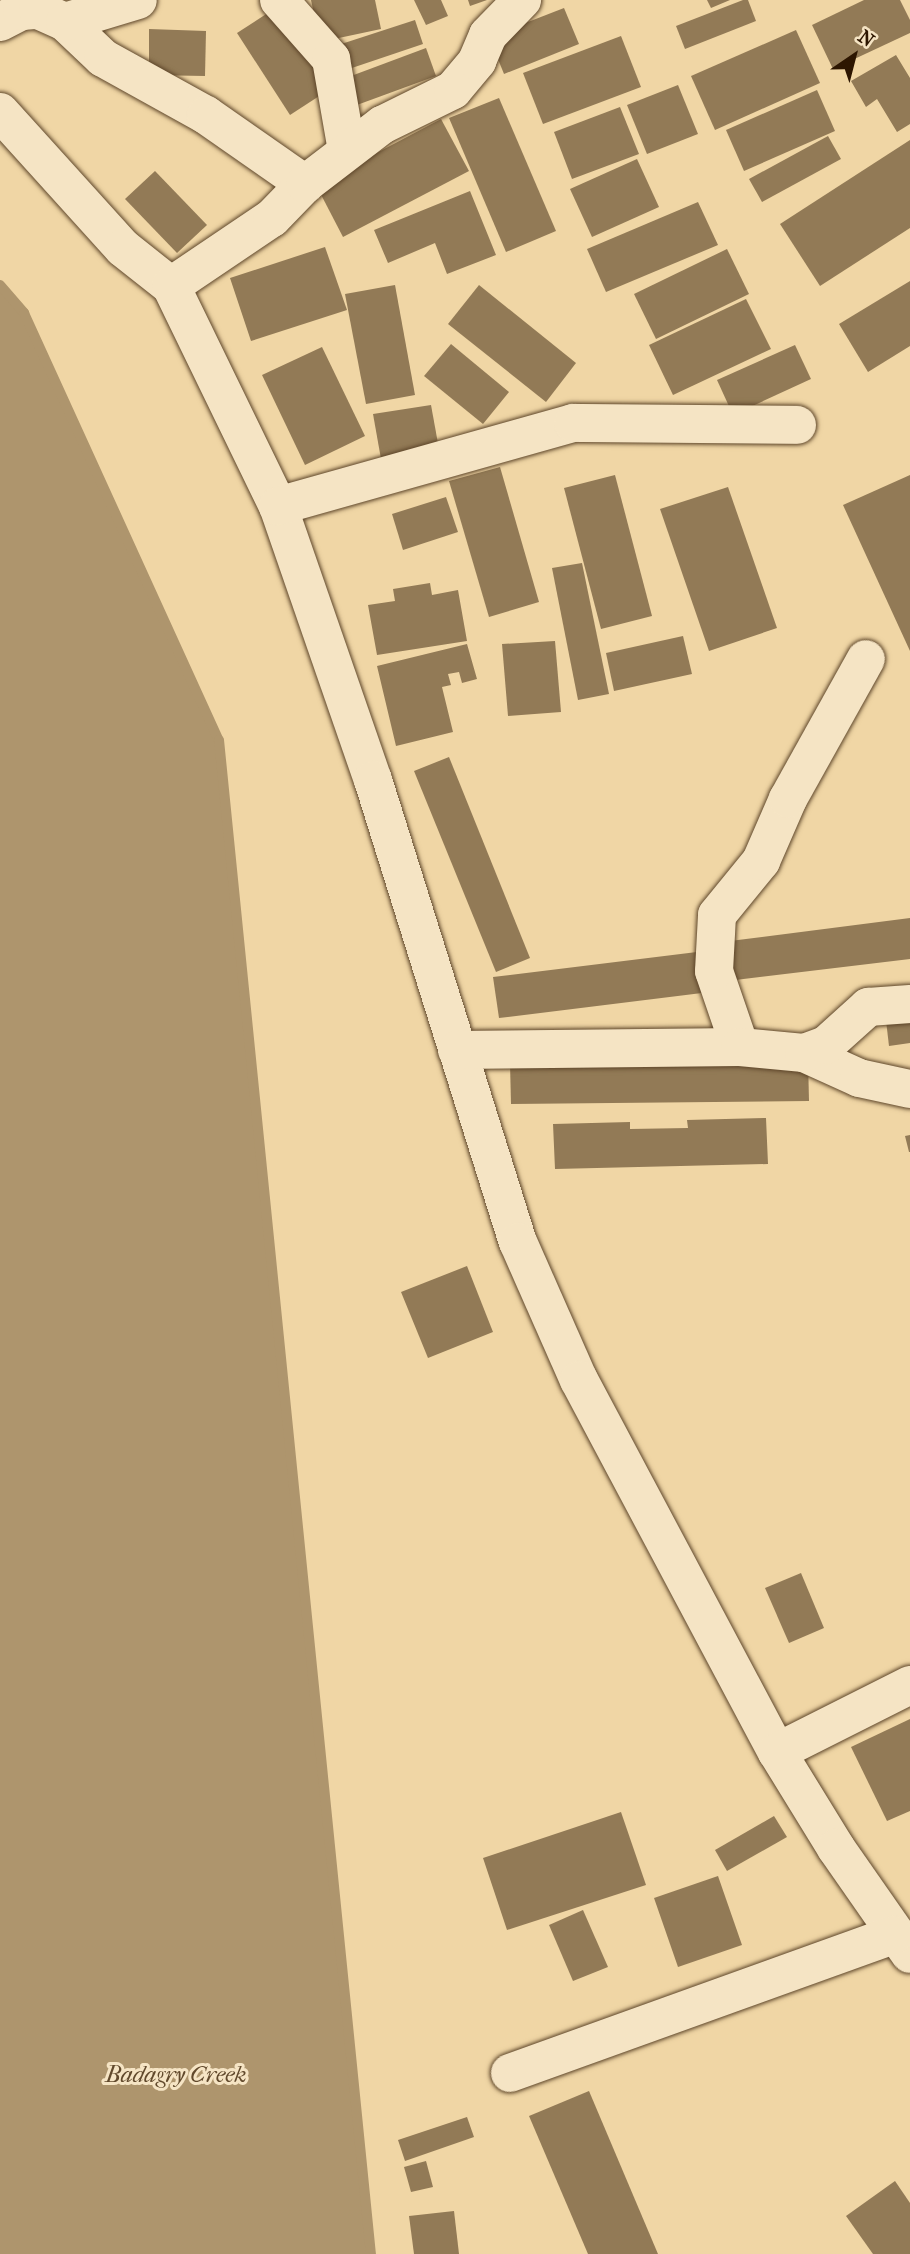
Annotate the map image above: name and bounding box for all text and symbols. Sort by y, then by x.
north arrow [819,21,889,91]
text: N [854,26,878,52]
water label: Badagry Creek [105,2061,247,2089]

